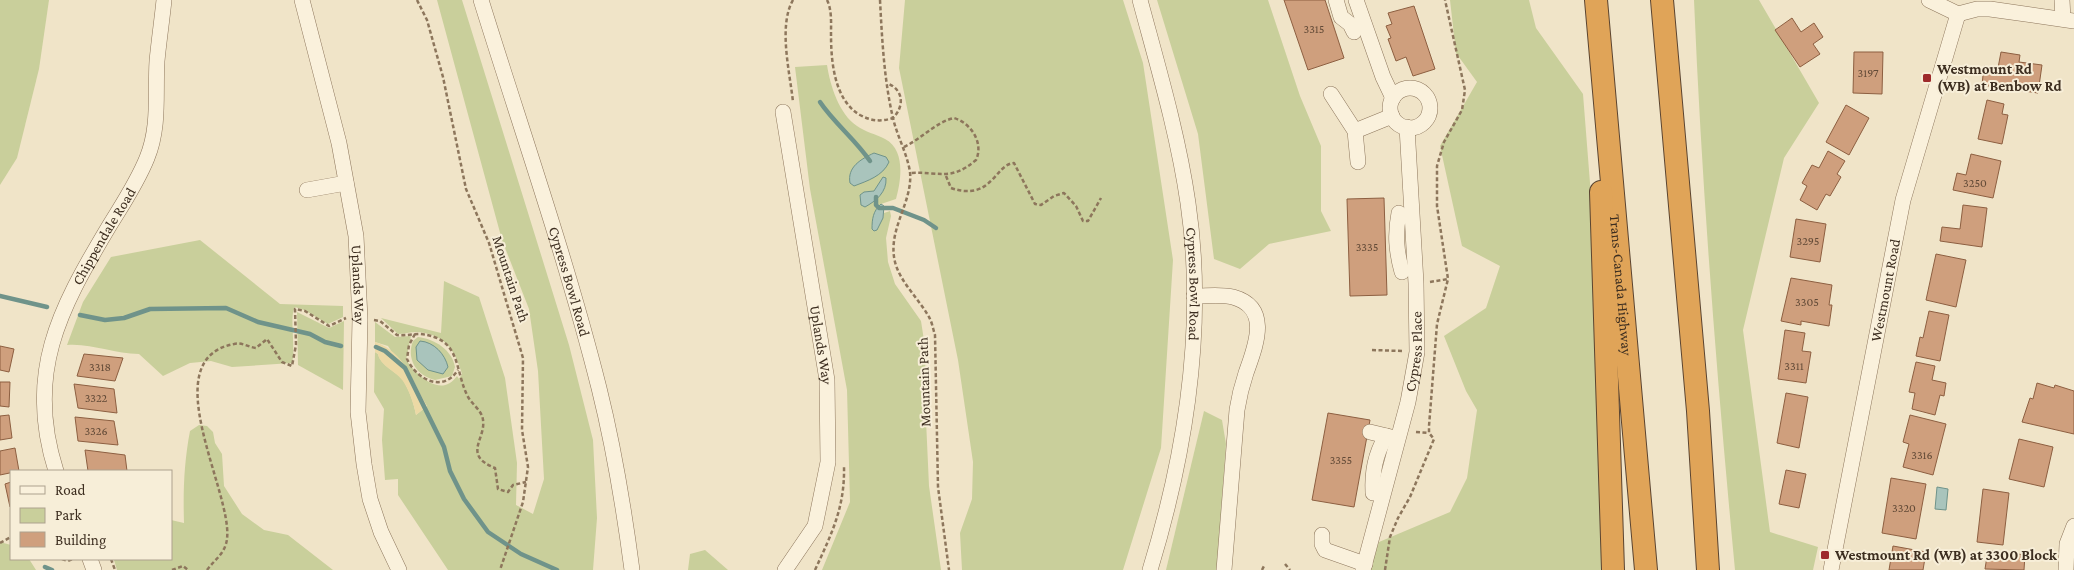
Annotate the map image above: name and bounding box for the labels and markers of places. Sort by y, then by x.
place label: Westmount Rd (WB) at Benbow Rd [1936,61,2063,95]
marker: Westmount Rd (WB) at Benbow Rd [1921,72,1933,84]
place label: Westmount Rd (WB) at 3300 Block [1834,547,2058,564]
marker: Westmount Rd (WB) at 3300 Block [1819,549,1831,561]

